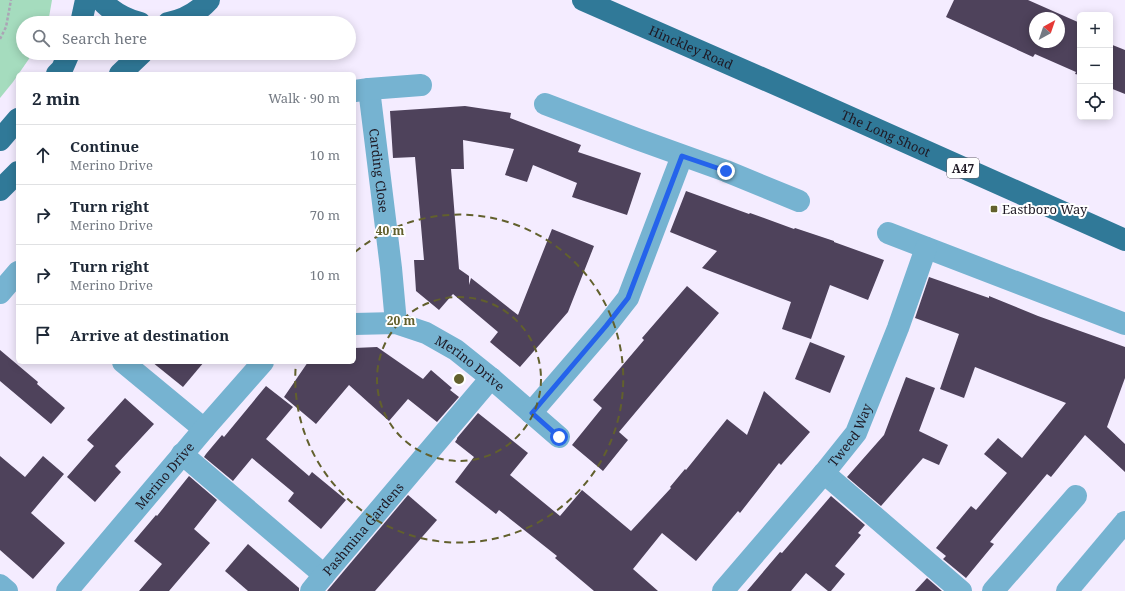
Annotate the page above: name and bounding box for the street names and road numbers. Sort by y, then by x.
street label: Hinckley Road [646,21,736,74]
street label: The Long Shoot [838,106,934,161]
street label: Carding Close [365,127,393,214]
road number: A47 [947,158,979,178]
street label: Merino Drive [432,331,509,395]
street label: Tweed Way [824,400,876,470]
street label: Merino Drive [131,438,198,513]
street label: Pashmina Gardens [318,478,408,579]

